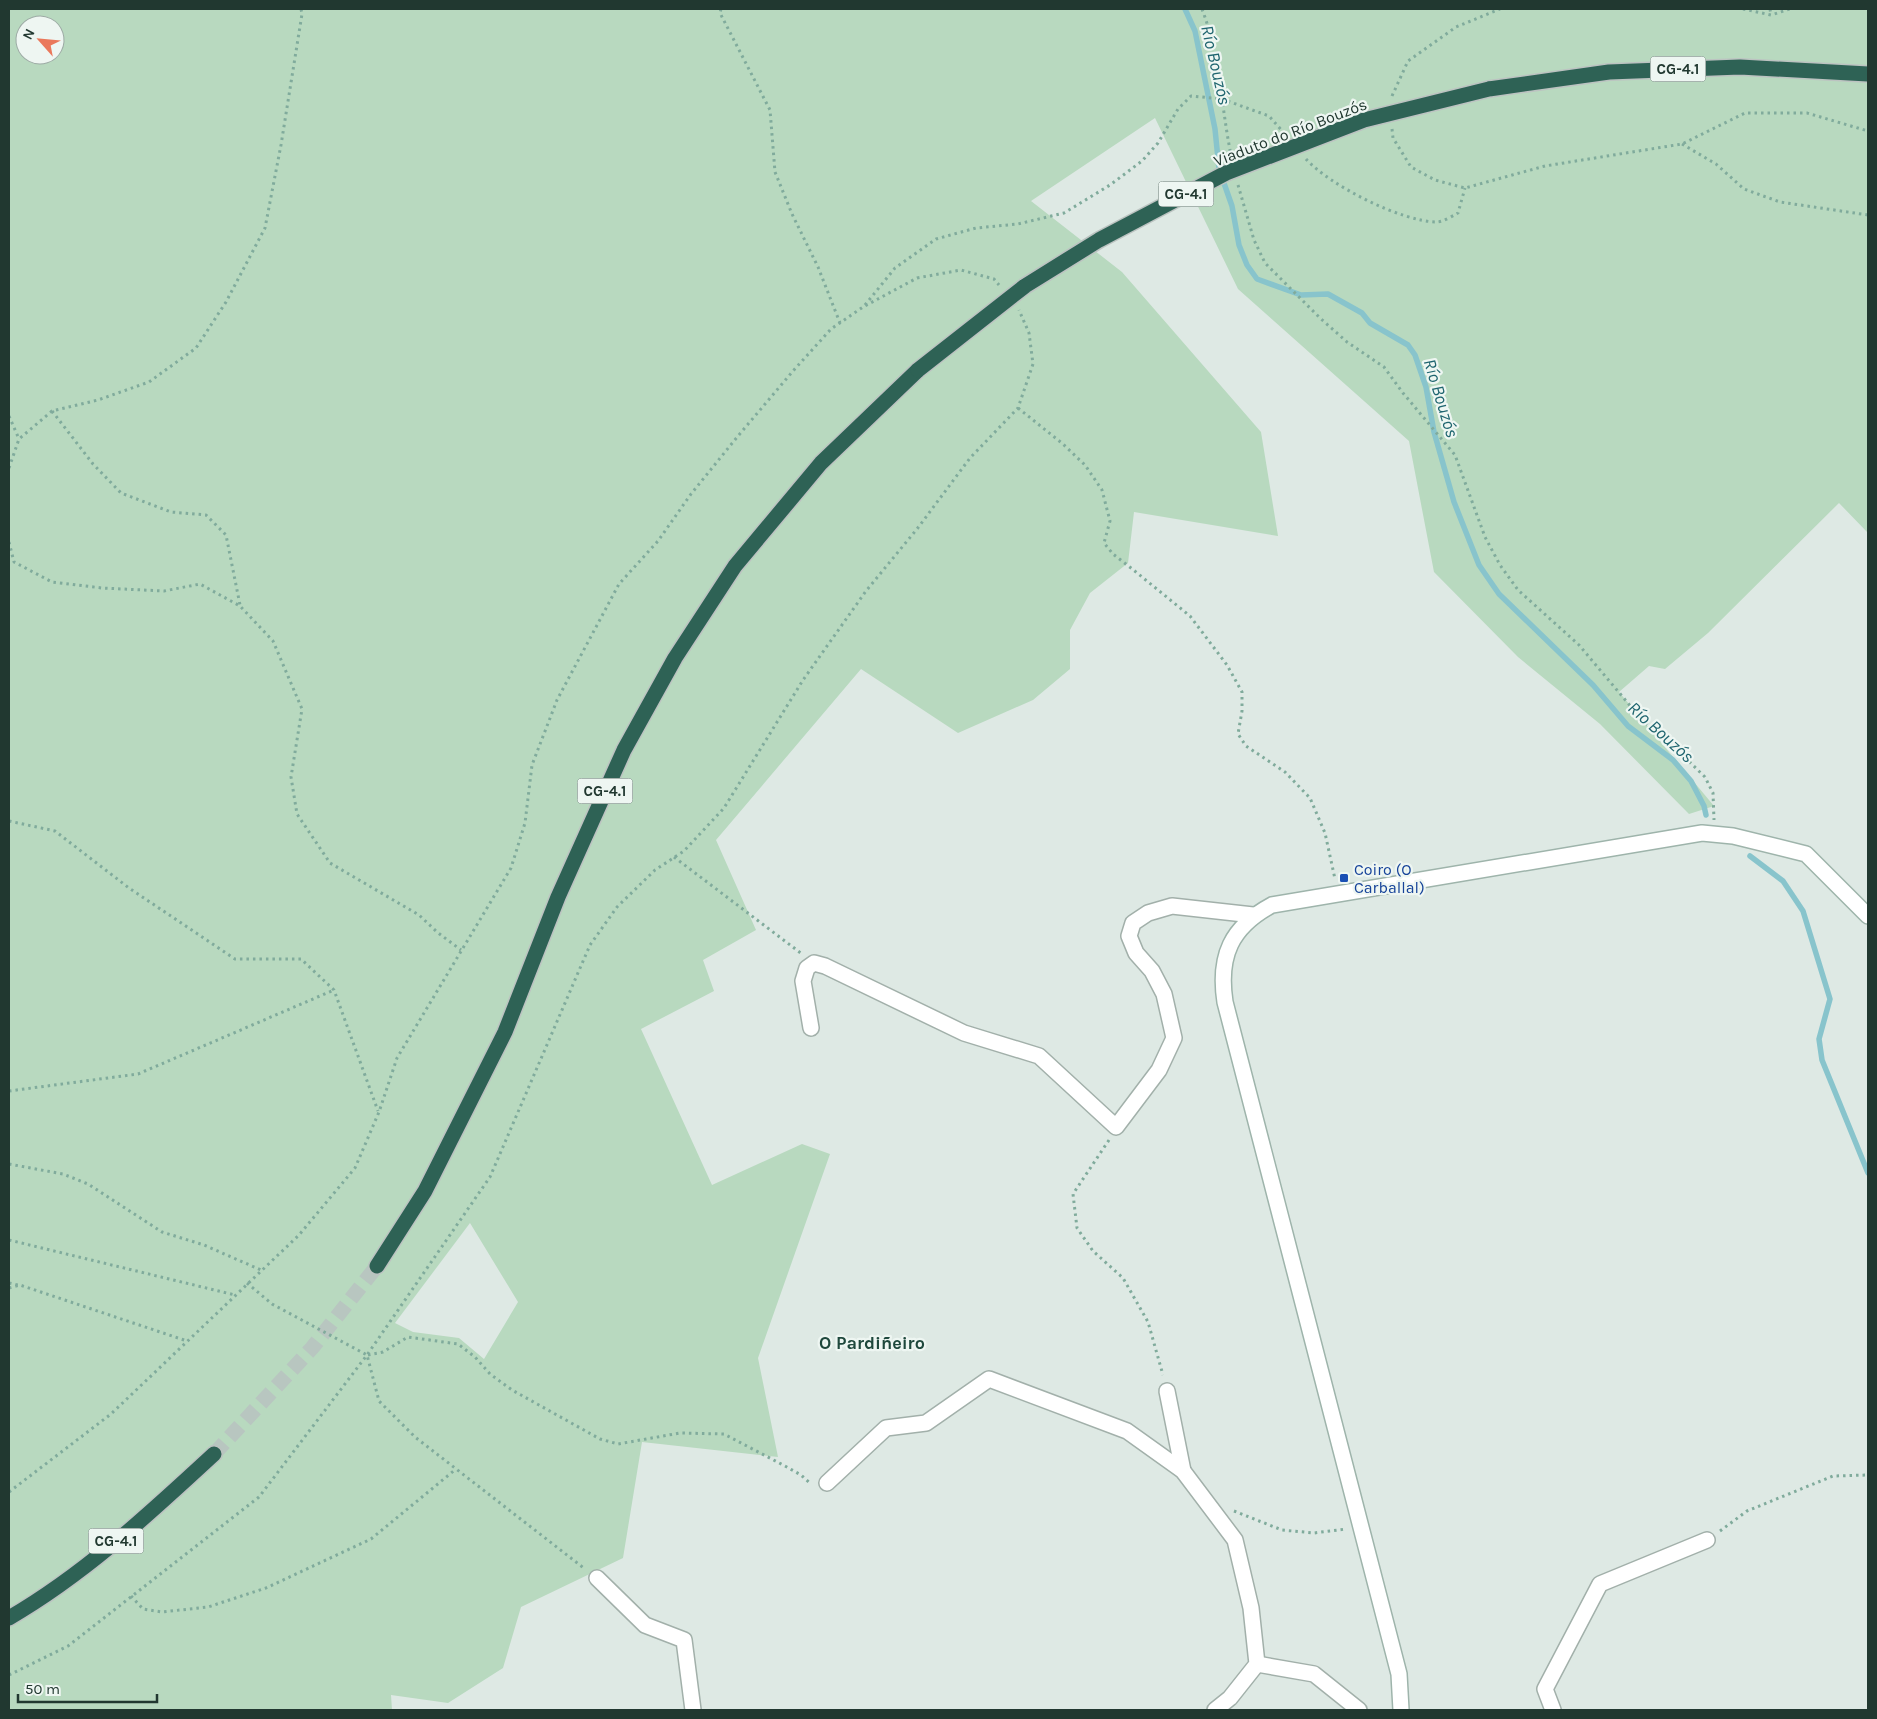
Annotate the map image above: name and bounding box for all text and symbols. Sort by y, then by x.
north arrow [15,15,65,65]
water label: Río Bouzós [1196,23,1236,107]
text: N [19,26,39,43]
road number: CG-4.1 [1650,56,1706,82]
street label: Viaduto do Río Bouzós [1211,94,1369,170]
road number: CG-4.1 [1158,182,1214,206]
water label: Río Bouzós [1419,356,1463,440]
water label: Río Bouzós [1623,697,1699,767]
road number: CG-4.1 [578,778,632,804]
place label: Coiro (O Carballal) [1354,860,1425,897]
marker: Coiro (O Carballal) [1338,872,1350,884]
district label: O Pardiñeiro [819,1332,925,1354]
road number: CG-4.1 [88,1528,144,1554]
scale bar [18,1672,156,1704]
text: 50 m [25,1680,60,1698]

